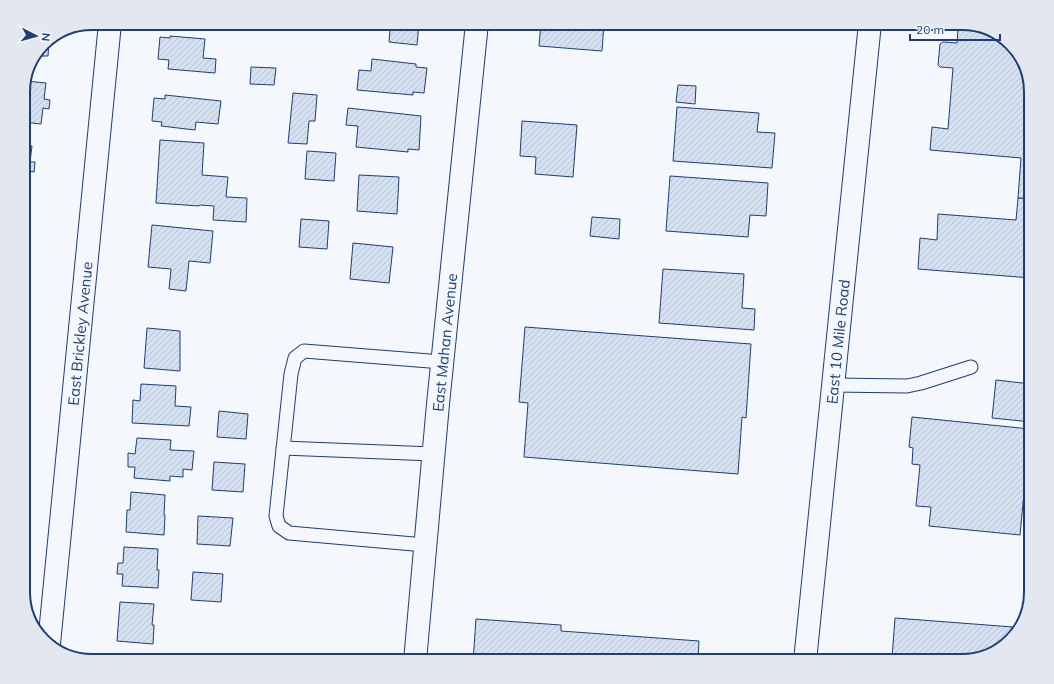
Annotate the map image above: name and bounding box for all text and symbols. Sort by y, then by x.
north arrow [16,16,56,56]
scale bar [910,16,1000,42]
text: 20 m [916,22,944,37]
text: N [39,32,53,42]
street label: East Brickley Avenue [63,261,96,406]
street label: East Mahan Avenue [428,272,461,412]
street label: East 10 Mile Road [822,278,853,405]

